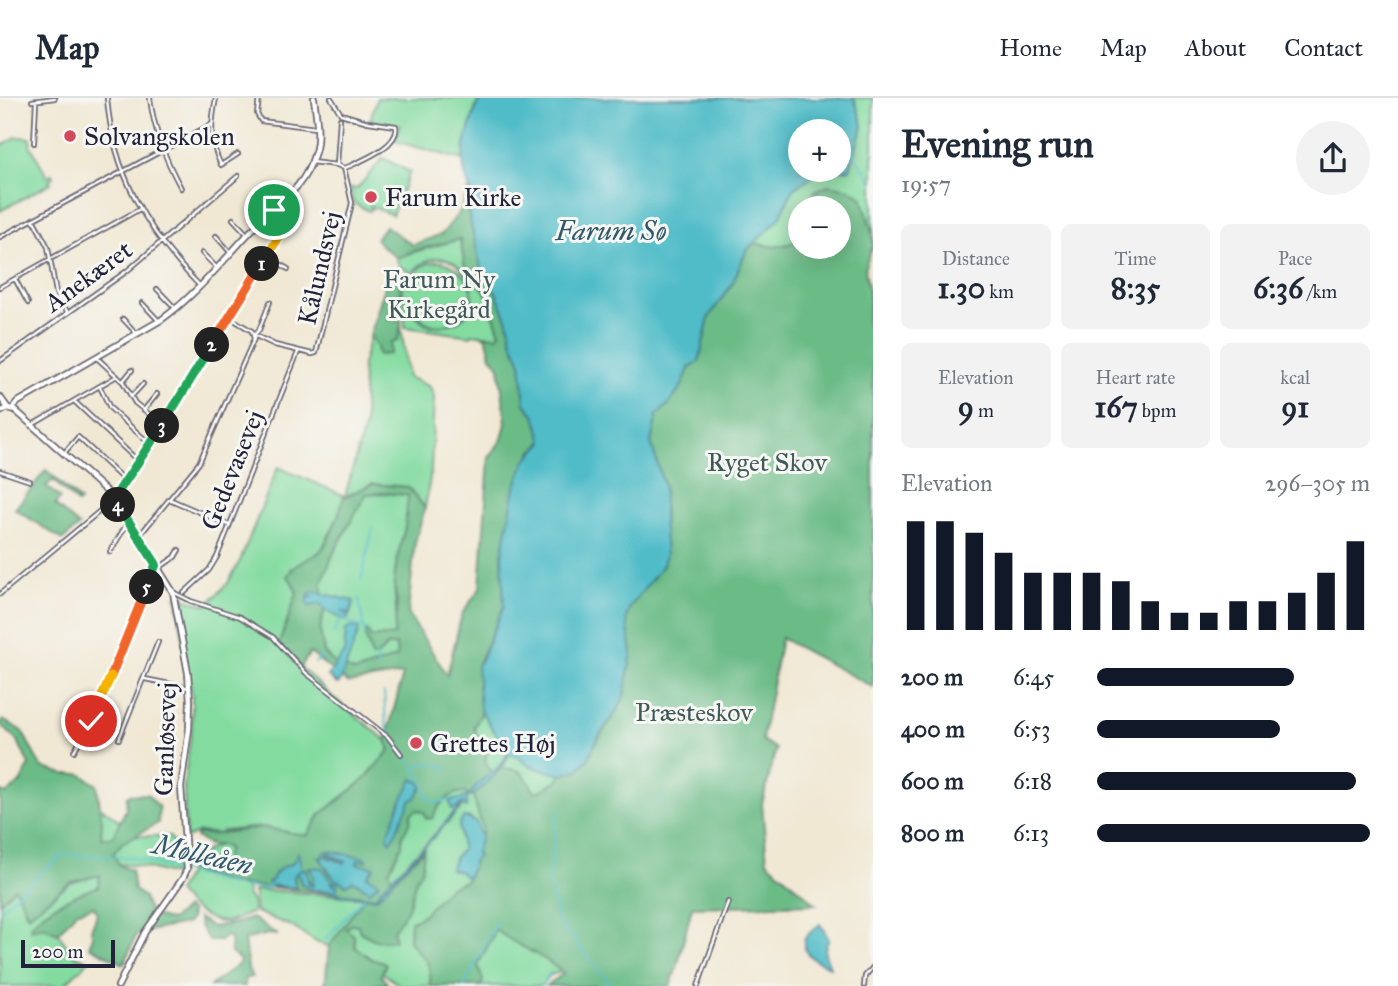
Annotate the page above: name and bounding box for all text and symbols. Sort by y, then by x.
text: Map [35,28,99,68]
text: Home [999,33,1062,63]
text: Map [1100,33,1147,63]
text: About [1185,33,1246,63]
text: Contact [1284,33,1363,63]
map controls [788,119,851,259]
button: + [788,119,851,182]
place label: Solvangskolen [84,120,235,152]
text: Evening run [901,121,1094,167]
button: share [1296,121,1370,195]
marker: Solvangskolen [62,128,78,144]
text: 19:57 [901,170,951,198]
pin [244,180,304,240]
place label: Farum Kirke [385,181,522,213]
marker: Farum Kirke [363,189,379,205]
icon: arrive [255,191,293,229]
button: − [788,196,851,259]
street label: Kålundsvej [290,208,348,328]
water label: Farum Sø [554,213,667,248]
street label: Anekæret [37,233,138,319]
pin: 1 [244,246,280,282]
text: Distance [942,247,1010,270]
text: Time [1114,247,1157,270]
text: Pace [1278,247,1312,270]
text: 1 [258,252,265,275]
park label: Farum Ny Kirkegård [383,263,496,325]
text: 1.30 [938,270,985,306]
text: 8:35 [1111,270,1160,306]
text: 6:36 [1253,270,1303,306]
text: km [985,280,1014,303]
text: /km [1303,280,1337,303]
pin: 2 [194,328,230,362]
text: 2 [207,333,216,356]
text: Elevation [938,366,1014,389]
text: Heart rate [1096,366,1175,389]
text: kcal [1280,366,1310,389]
text: 9 [958,389,974,425]
text: 167 [1095,389,1138,425]
text: 91 [1281,389,1309,425]
text: m [974,399,994,422]
text: bpm [1138,399,1176,422]
street label: Gedevasevej [193,405,271,535]
pin: 3 [144,408,180,444]
text: 3 [158,414,165,437]
park label: Ryget Skov [707,446,828,478]
text: Elevation [901,469,992,497]
text: 296–305 m [1265,469,1370,497]
pin: 4 [100,488,136,522]
text: 4 [112,493,123,516]
pin: 5 [130,570,164,604]
text: 5 [142,575,151,598]
text: 200 m [901,663,963,691]
text: 6:45 [1013,663,1054,691]
street label: Ganløsevej [147,682,183,796]
pin [61,691,121,751]
park label: Præsteskov [635,696,754,728]
icon: check [72,702,110,740]
text: 400 m [901,715,965,743]
text: 6:53 [1013,715,1050,743]
place label: Grettes Høj [430,727,556,759]
marker: Grettes Høj [408,735,424,751]
text: 600 m [901,767,964,795]
text: 6:18 [1013,767,1052,795]
text: 800 m [901,819,964,847]
text: 6:13 [1013,819,1049,847]
water label: Mølleåen [147,825,256,883]
scale bar [21,937,116,969]
text: 200 m [32,940,84,963]

